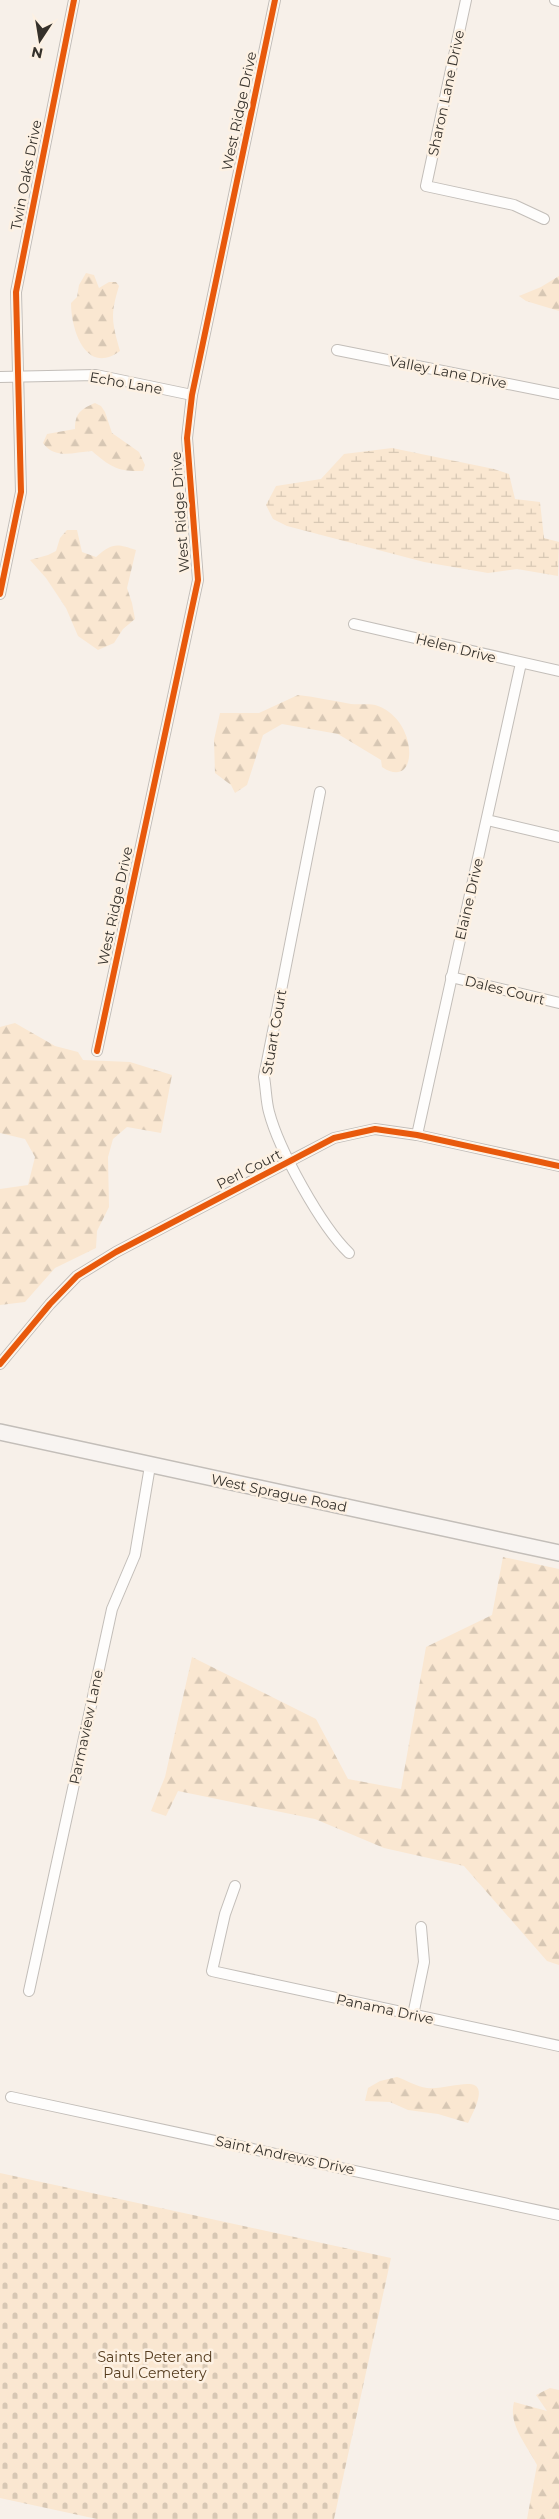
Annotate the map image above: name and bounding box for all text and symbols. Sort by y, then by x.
north arrow [15,15,65,65]
street label: Sharon Lane Drive [424,28,468,158]
text: N [30,43,45,63]
street label: West Ridge Drive [218,50,260,172]
street label: Twin Oaks Drive [6,118,46,232]
street label: Valley Lane Drive [388,352,508,392]
street label: Echo Lane [88,368,164,398]
street label: West Ridge Drive [167,451,193,573]
street label: Helen Drive [414,629,498,667]
street label: West Ridge Drive [94,845,136,967]
street label: Elaine Drive [451,856,487,942]
street label: Dales Court [463,971,547,1009]
street label: Stuart Court [258,988,290,1076]
street label: Perl Court [213,1145,285,1193]
street label: West Sprague Road [209,1470,349,1516]
street label: Parmaview Lane [65,1668,107,1786]
street label: Panama Drive [335,1990,435,2028]
street label: Saint Andrews Drive [214,2131,356,2179]
park label: Saints Peter and Paul Cemetery [98,2348,213,2382]

